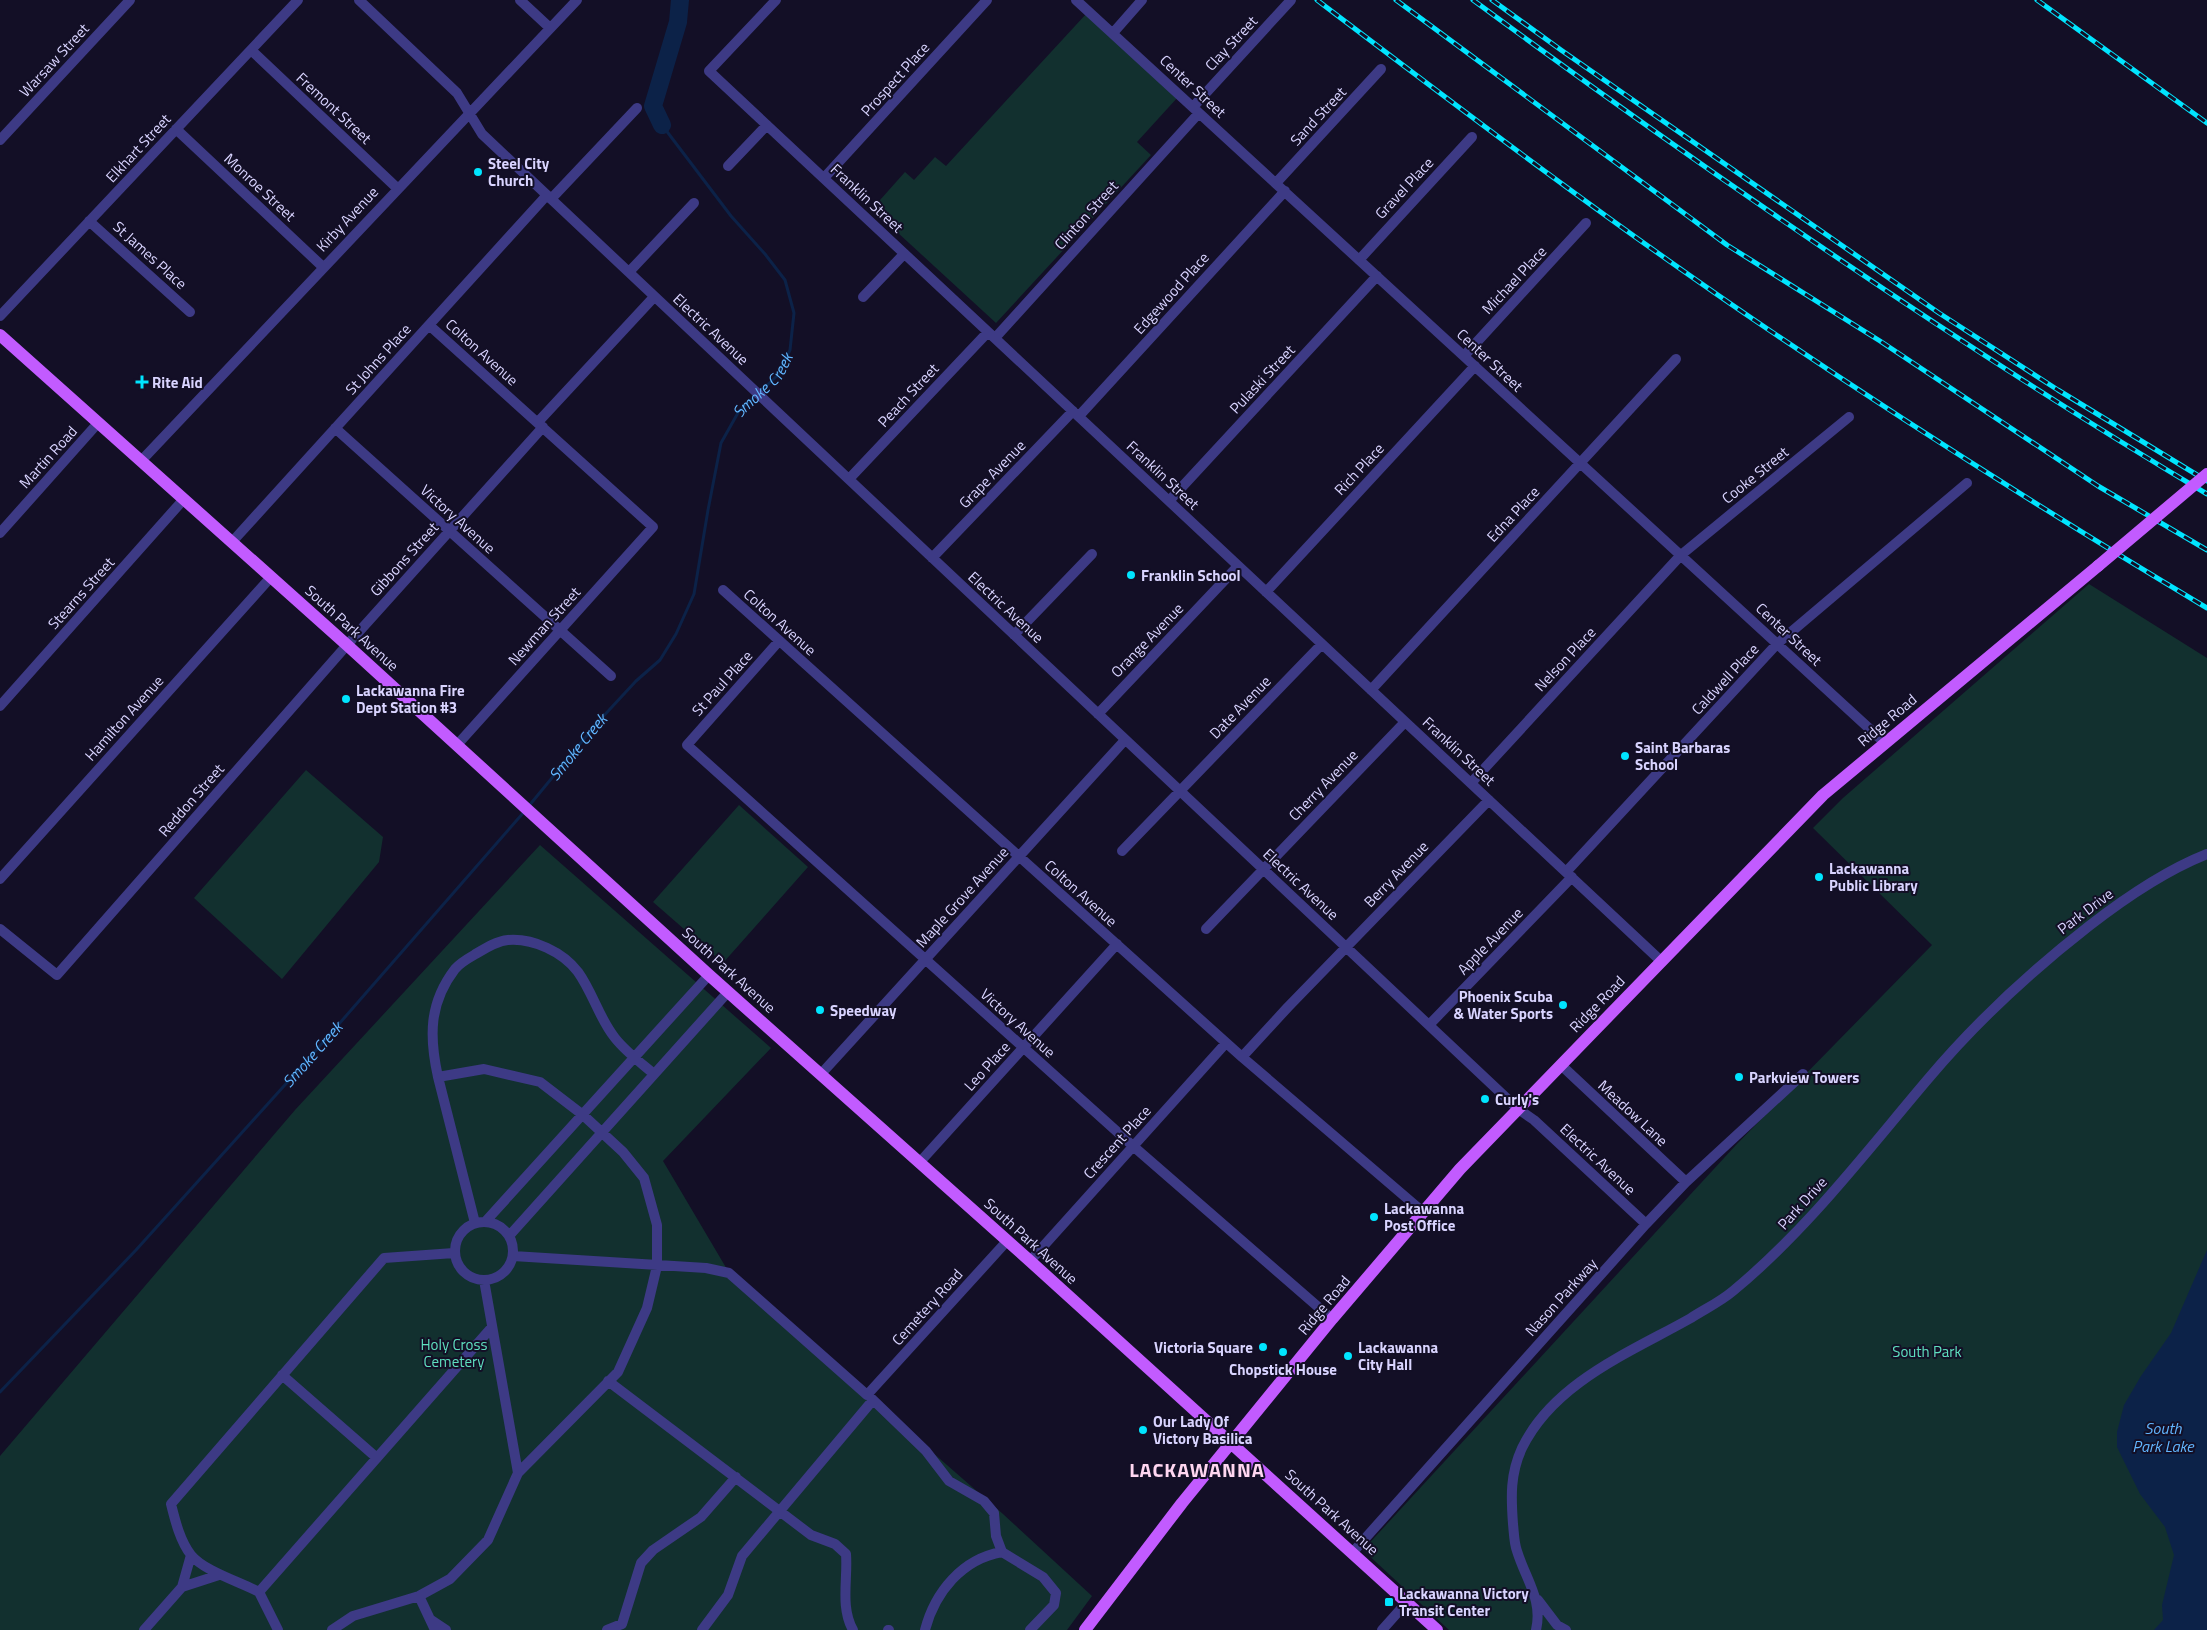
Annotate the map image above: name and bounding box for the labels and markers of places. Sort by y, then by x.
place label: Steel City Church [488,152,550,192]
marker: Steel City Church [472,166,484,178]
place label: Rite Aid [152,371,203,394]
marker: Rite Aid [136,376,148,388]
place label: Franklin School [1141,564,1241,587]
marker: Franklin School [1125,569,1137,581]
place label: Lackawanna Fire Dept Station #3 [356,679,465,719]
marker: Lackawanna Fire Dept Station #3 [340,693,352,705]
place label: Saint Barbaras School [1635,736,1730,776]
marker: Saint Barbaras School [1619,750,1631,762]
place label: Lackawanna Public Library [1829,857,1918,897]
marker: Lackawanna Public Library [1813,871,1825,883]
place label: Phoenix Scuba & Water Sports [1453,985,1553,1025]
place label: Speedway [830,999,897,1022]
marker: Phoenix Scuba & Water Sports [1557,999,1569,1011]
marker: Speedway [814,1004,826,1016]
place label: Parkview Towers [1749,1066,1859,1089]
marker: Parkview Towers [1733,1071,1745,1083]
place label: Curly's [1495,1088,1539,1111]
marker: Curly's [1479,1093,1491,1105]
place label: Lackawanna Post Office [1384,1197,1465,1237]
marker: Lackawanna Post Office [1368,1211,1380,1223]
place label: Victoria Square [1154,1336,1253,1359]
place label: Lackawanna City Hall [1358,1336,1439,1376]
marker: Victoria Square [1257,1341,1269,1353]
marker: Chopstick House [1277,1346,1289,1358]
marker: Lackawanna City Hall [1342,1350,1354,1362]
place label: Chopstick House [1229,1358,1337,1381]
place label: Our Lady Of Victory Basilica [1153,1410,1253,1450]
marker: Our Lady Of Victory Basilica [1137,1424,1149,1436]
place label: Lackawanna Victory Transit Center [1399,1582,1529,1622]
marker: Lackawanna Victory Transit Center [1383,1596,1395,1608]

